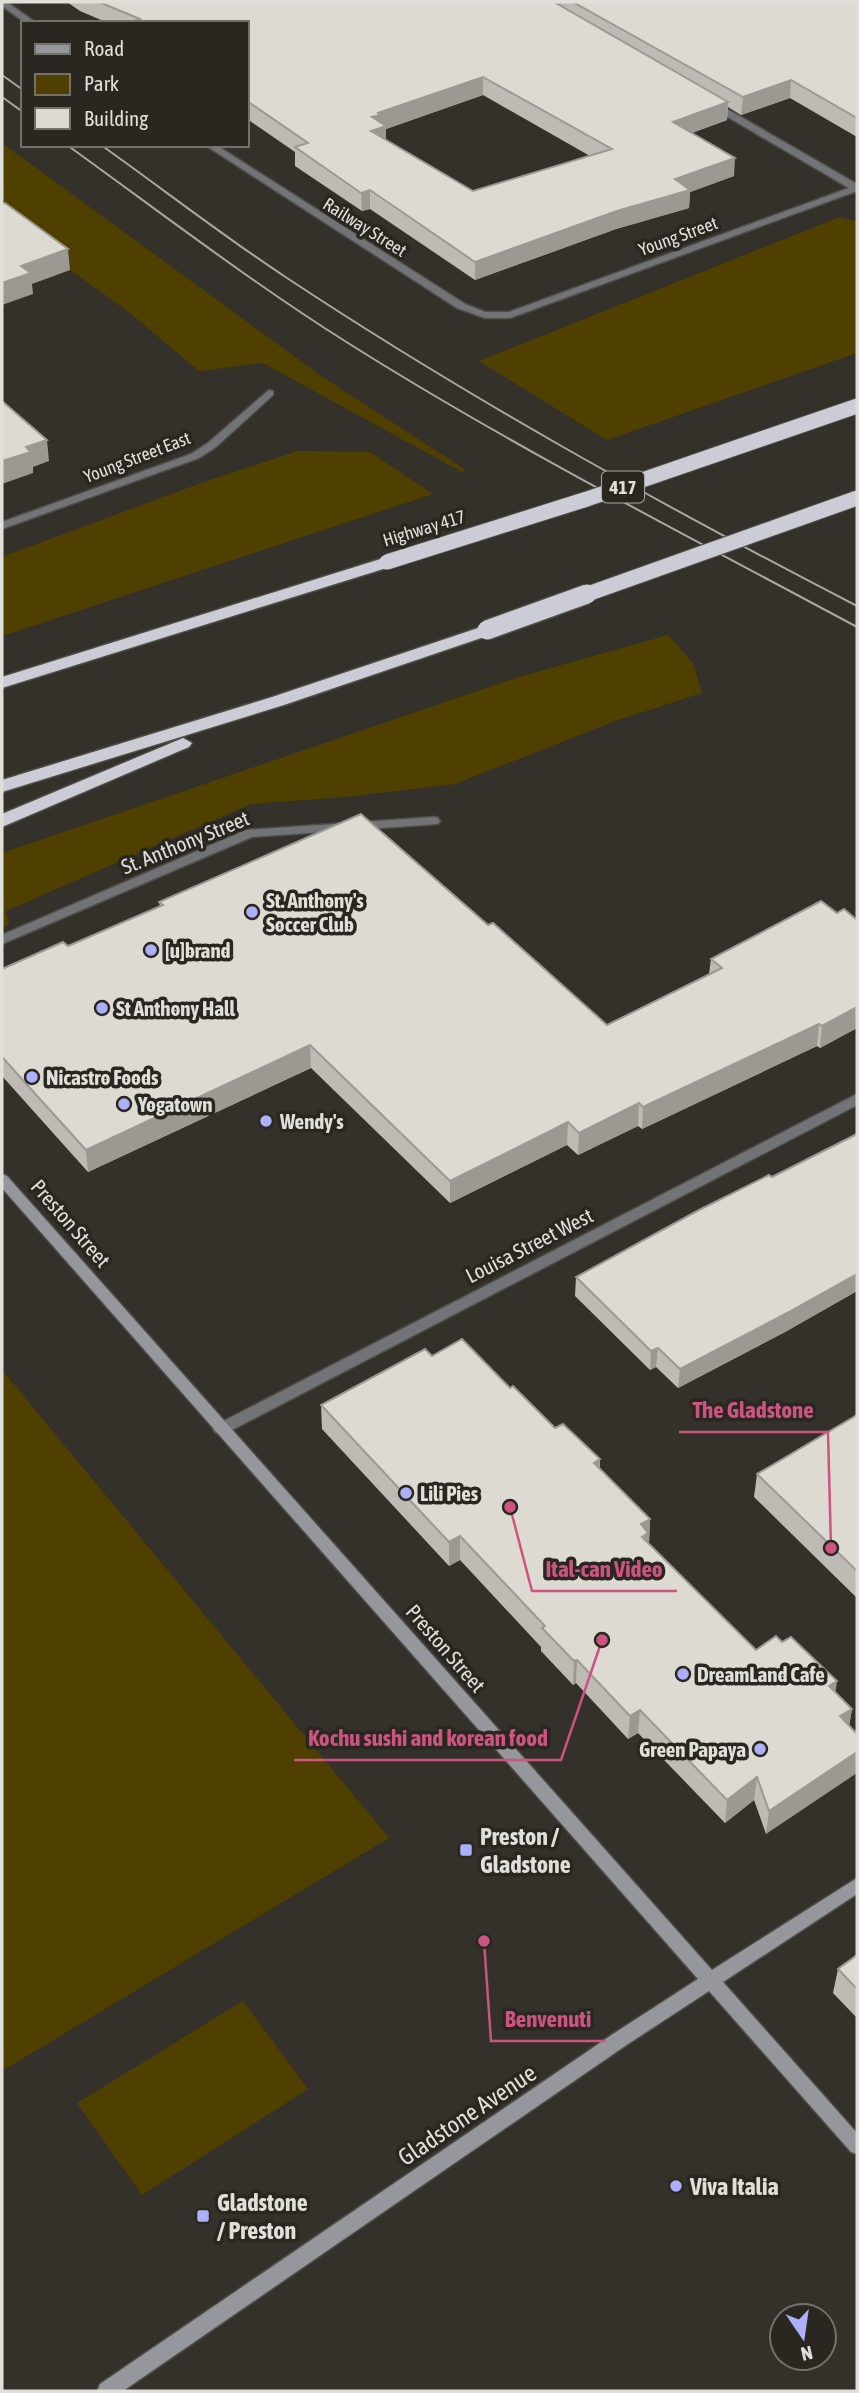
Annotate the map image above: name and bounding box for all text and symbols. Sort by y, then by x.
legend [21,21,248,147]
text: Road [84,36,124,60]
text: Park [84,71,119,95]
text: Building [84,106,148,130]
street label: Railway Street [319,193,411,261]
street label: Young Street [636,212,720,260]
street label: Young Street East [81,427,193,487]
road number: 417 [602,472,644,502]
street label: Highway 417 [380,505,468,551]
street label: St. Anthony Street [118,805,252,879]
place label: St. Anthony's Soccer Club [266,888,364,936]
marker: St. Anthony's Soccer Club [244,904,260,920]
place label: [u]brand [165,938,231,962]
marker: [u]brand [143,942,159,958]
place label: St Anthony Hall [116,996,236,1020]
marker: St Anthony Hall [94,1000,110,1016]
place label: Nicastro Foods [46,1065,159,1089]
marker: Nicastro Foods [24,1069,40,1085]
place label: Yogatown [137,1092,213,1116]
marker: Yogatown [116,1096,132,1112]
place label: Wendy's [279,1109,344,1133]
marker: Wendy's [258,1113,274,1129]
street label: Preston Street [26,1174,116,1272]
street label: Louisa Street West [461,1203,597,1287]
callout: The Gladstone [679,1388,828,1432]
text: The Gladstone [692,1397,814,1423]
place label: Lili Pies [420,1481,479,1505]
marker: Lili Pies [398,1485,414,1501]
callout: Ital-can Video [532,1547,677,1591]
text: Ital-can Video [545,1556,663,1582]
street label: Preston Street [401,1599,491,1697]
place label: DreamLand Cafe [697,1662,825,1686]
marker: DreamLand Cafe [675,1666,691,1682]
callout: Kochu sushi and korean food [294,1716,561,1760]
text: Kochu sushi and korean food [308,1725,548,1751]
place label: Green Papaya [639,1737,746,1761]
marker: Green Papaya [752,1741,768,1757]
place label: Preston / Gladstone [480,1823,571,1878]
marker: Preston / Gladstone [458,1842,474,1858]
callout: Benvenuti [491,1997,605,2041]
text: Benvenuti [505,2006,591,2032]
street label: Gladstone Avenue [393,2059,541,2171]
place label: Viva Italia [689,2173,779,2200]
marker: Viva Italia [668,2178,684,2194]
place label: Gladstone / Preston [217,2189,308,2244]
marker: Gladstone / Preston [195,2208,211,2224]
north arrow [768,2302,838,2372]
text: N [799,2342,815,2366]

